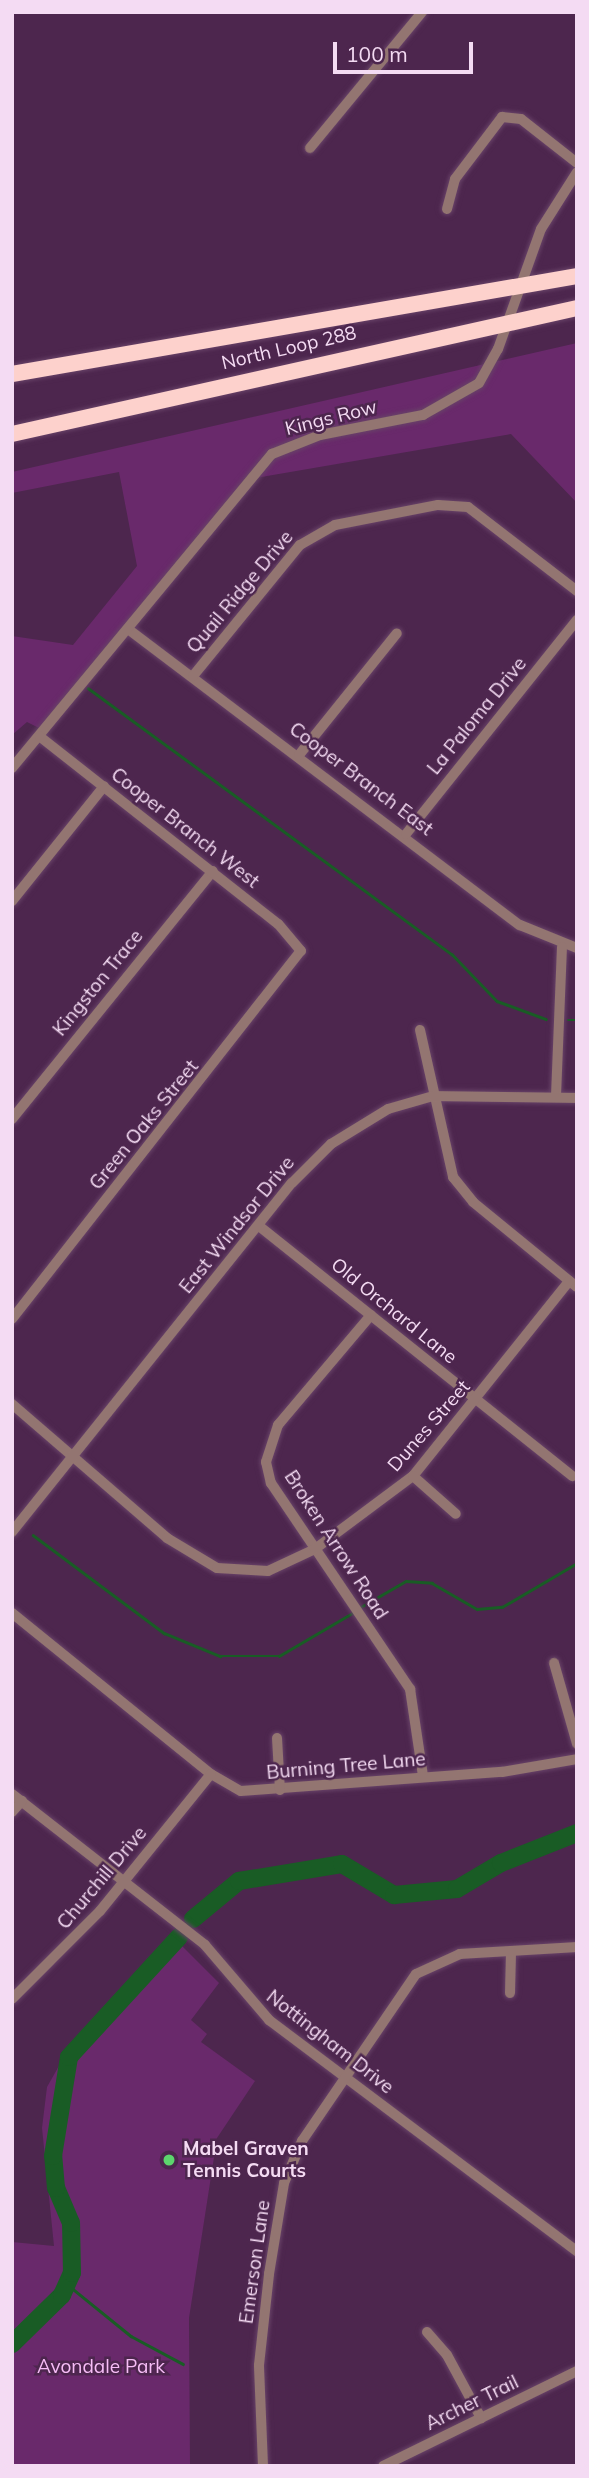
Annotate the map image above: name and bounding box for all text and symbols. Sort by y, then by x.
scale bar [337,28,477,72]
text: 100 m [346,41,408,67]
street label: North Loop 288 [219,321,359,375]
street label: Kings Row [283,396,379,440]
street label: Quail Ridge Drive [182,526,298,658]
street label: La Paloma Drive [423,653,531,779]
street label: Cooper Branch East [285,718,437,840]
street label: Cooper Branch West [106,763,264,893]
street label: Kingston Trace [48,925,148,1041]
street label: Green Oaks Street [85,1056,203,1194]
street label: East Windsor Drive [175,1152,299,1298]
street label: Old Orchard Lane [326,1253,462,1369]
street label: Dunes Street [383,1376,475,1476]
street label: Broken Arrow Road [279,1466,393,1624]
street label: Burning Tree Lane [265,1748,427,1784]
street label: Churchill Drive [53,1822,151,1934]
street label: Nottingham Drive [262,1985,398,2099]
place label: Mabel Graven Tennis Courts [183,2138,309,2182]
marker: Mabel Graven Tennis Courts [161,2152,177,2168]
street label: Emerson Lane [235,2199,275,2325]
park label: Avondale Park [37,2356,165,2378]
street label: Archer Trail [422,2371,522,2435]

